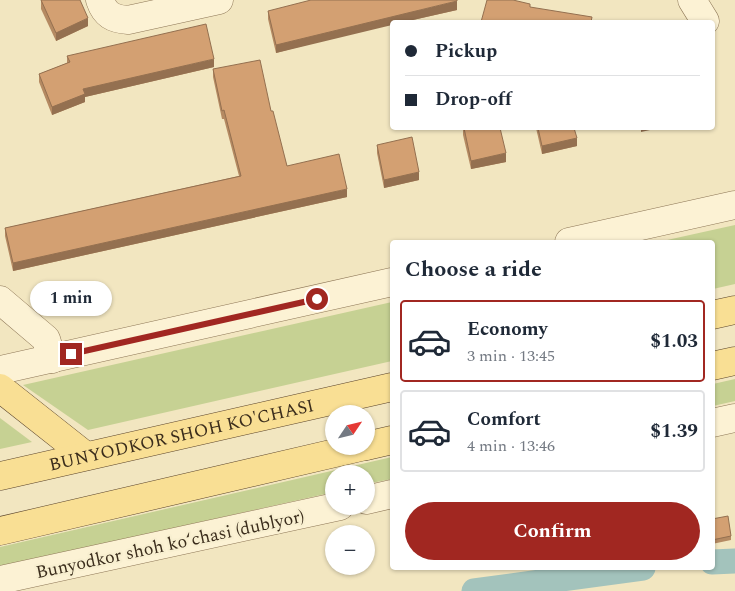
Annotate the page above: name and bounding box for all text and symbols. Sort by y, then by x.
text: Pickup [435,37,497,66]
text: Drop-off [435,85,512,114]
text: Choose a ride [405,253,542,286]
callout: 1 min [30,282,112,316]
text: 1 min [50,286,92,310]
route start [306,288,328,310]
text: Economy [467,315,548,344]
icon: car [407,319,452,364]
text: $1.03 [650,327,698,356]
route end [60,343,82,365]
text: 3 min · 13:45 [467,344,555,368]
street label: BUNYODKOR SHOH KO'CHASI [46,392,317,478]
north arrow [325,405,375,455]
map controls [325,405,375,575]
text: Comfort [467,405,541,434]
icon: car [407,409,452,454]
text: $1.39 [650,417,698,446]
text: 4 min · 13:46 [467,434,555,458]
button: + [325,465,375,515]
button: Confirm [405,502,700,560]
street label: Bunyodkor shoh koʻchasi (dublyor) [33,503,307,586]
button: − [325,525,375,575]

